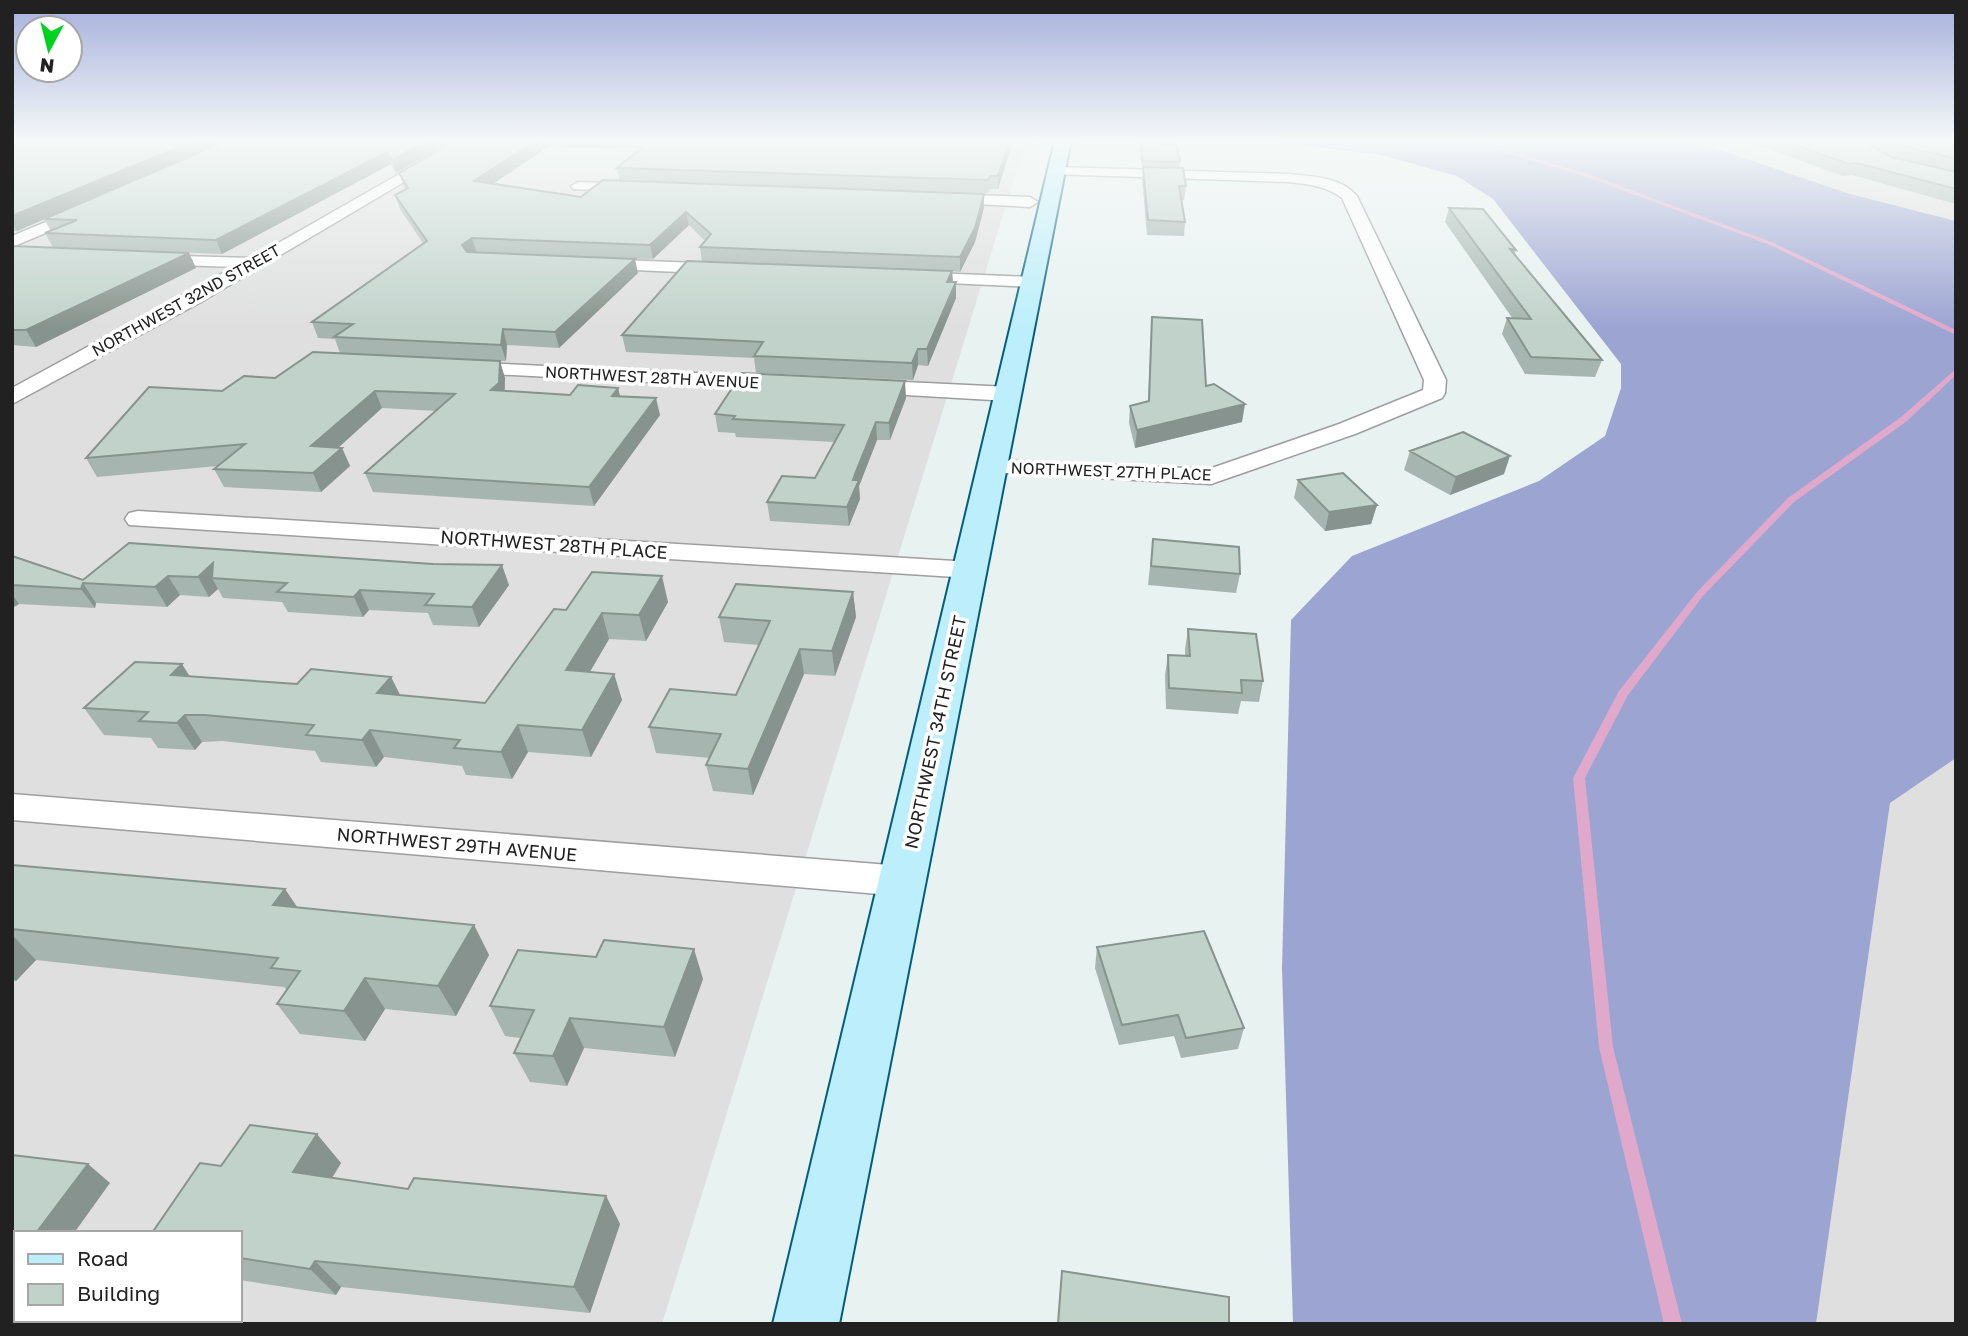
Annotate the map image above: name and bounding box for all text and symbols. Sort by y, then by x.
north arrow [14,14,84,84]
text: N [38,54,55,79]
street label: NORTHWEST 32ND STREET [88,240,284,360]
street label: NORTHWEST 28TH AVENUE [544,361,760,393]
street label: NORTHWEST 27TH PLACE [1010,458,1212,484]
street label: NORTHWEST 28TH PLACE [440,525,668,563]
street label: NORTHWEST 34TH STREET [899,613,971,851]
street label: NORTHWEST 29TH AVENUE [336,823,578,865]
legend [14,1231,242,1322]
text: Road [77,1245,128,1271]
text: Building [77,1280,160,1306]

